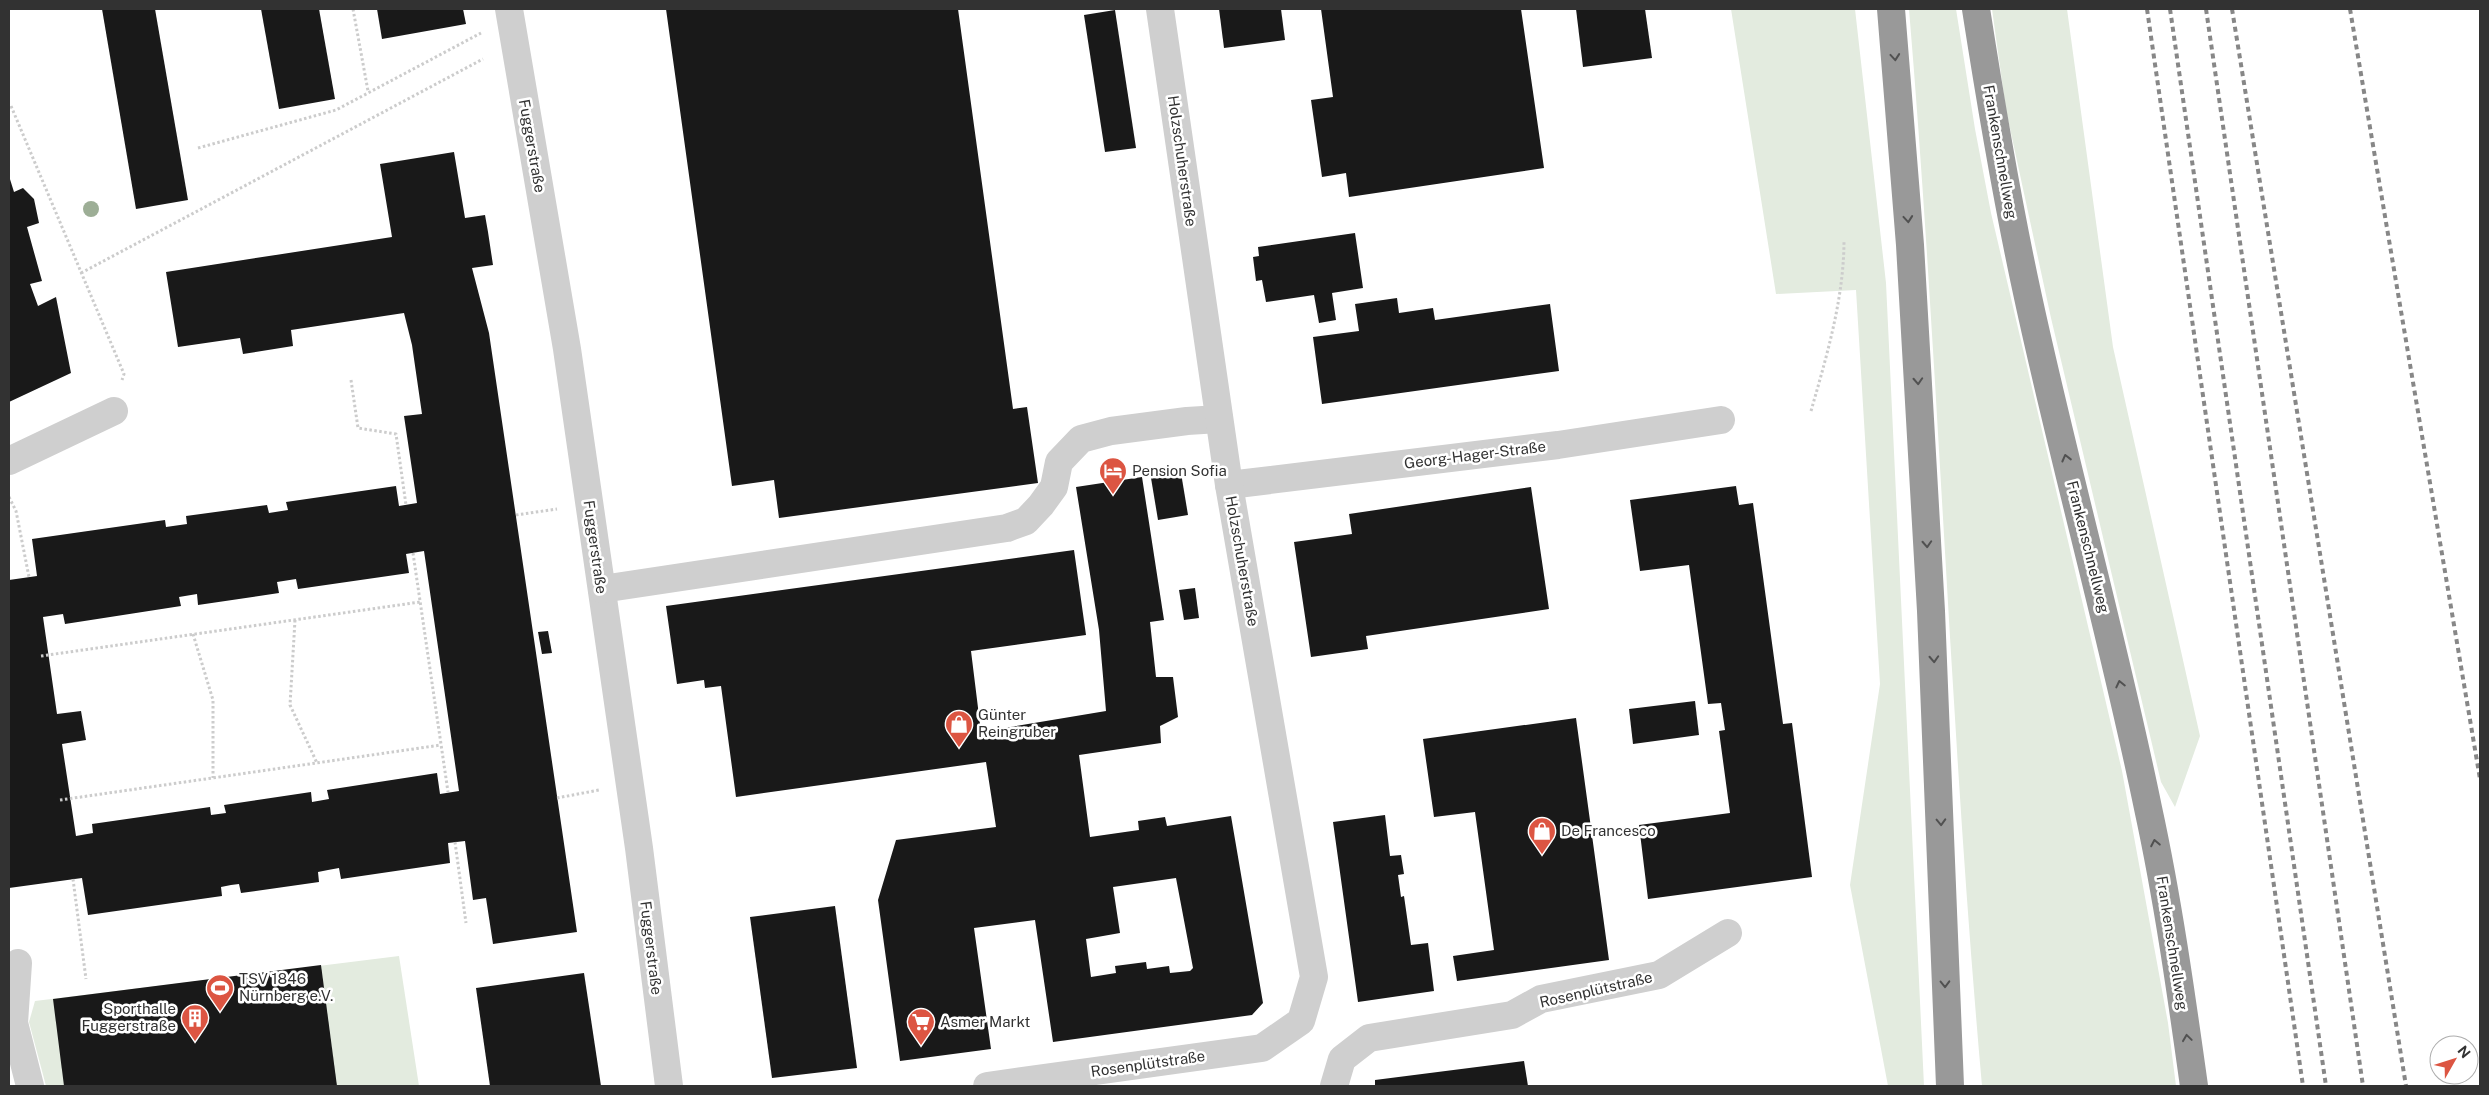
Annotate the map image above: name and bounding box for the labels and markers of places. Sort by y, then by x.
hotel icon: Pension Sofia [1098,456,1128,495]
place label: Pension Sofia [1132,462,1227,479]
place label: Günter Reingruber [978,706,1056,740]
shop icon: Günter Reingruber [944,709,974,748]
shop icon: De Francesco [1527,816,1557,855]
place label: De Francesco [1561,822,1656,839]
place label: TSV 1846 Nürnberg e.V. [239,970,333,1004]
sports icon: TSV 1846 Nürnberg e.V. [205,973,235,1012]
place label: Sporthalle Fuggerstraße [82,1000,176,1034]
building icon: Sporthalle Fuggerstraße [180,1003,210,1042]
supermarket icon: Asmer Markt [906,1007,936,1046]
place label: Asmer Markt [940,1013,1031,1030]

